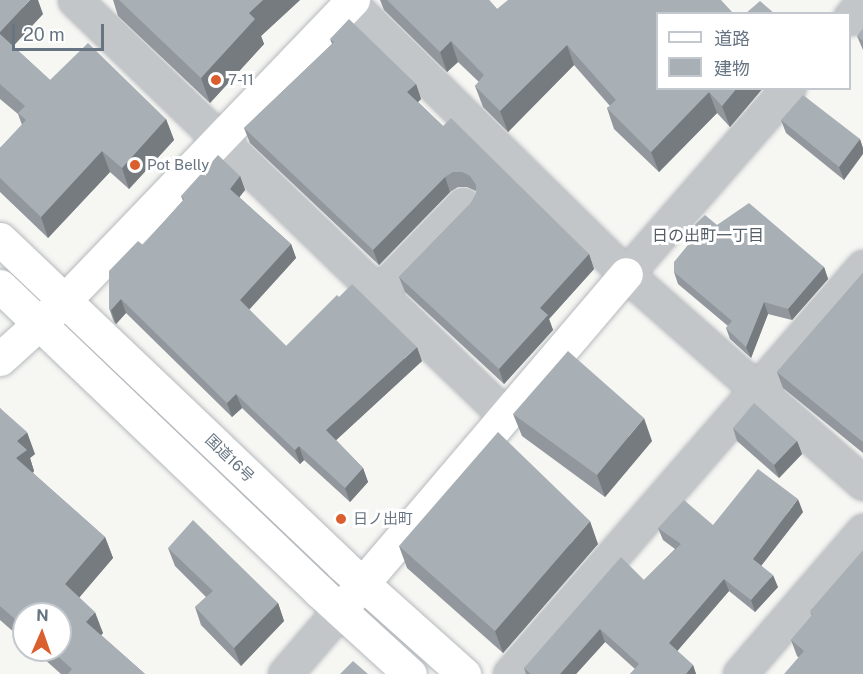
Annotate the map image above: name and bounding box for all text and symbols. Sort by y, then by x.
scale bar [15,12,106,50]
legend [656,12,851,90]
text: 20 m [23,24,65,45]
text: 道路 [714,28,750,49]
text: 建物 [714,58,750,79]
place label: 7-11 [228,71,254,89]
marker: 7-11 [209,73,223,87]
place label: Pot Belly [147,156,209,174]
marker: Pot Belly [128,158,142,172]
district label: 日の出町一丁目 [652,226,764,246]
street label: 国道16号 [202,431,258,485]
place label: 日ノ出町 [353,510,413,528]
marker: 日ノ出町 [334,512,348,526]
north arrow [12,602,72,662]
text: N [36,606,49,625]

